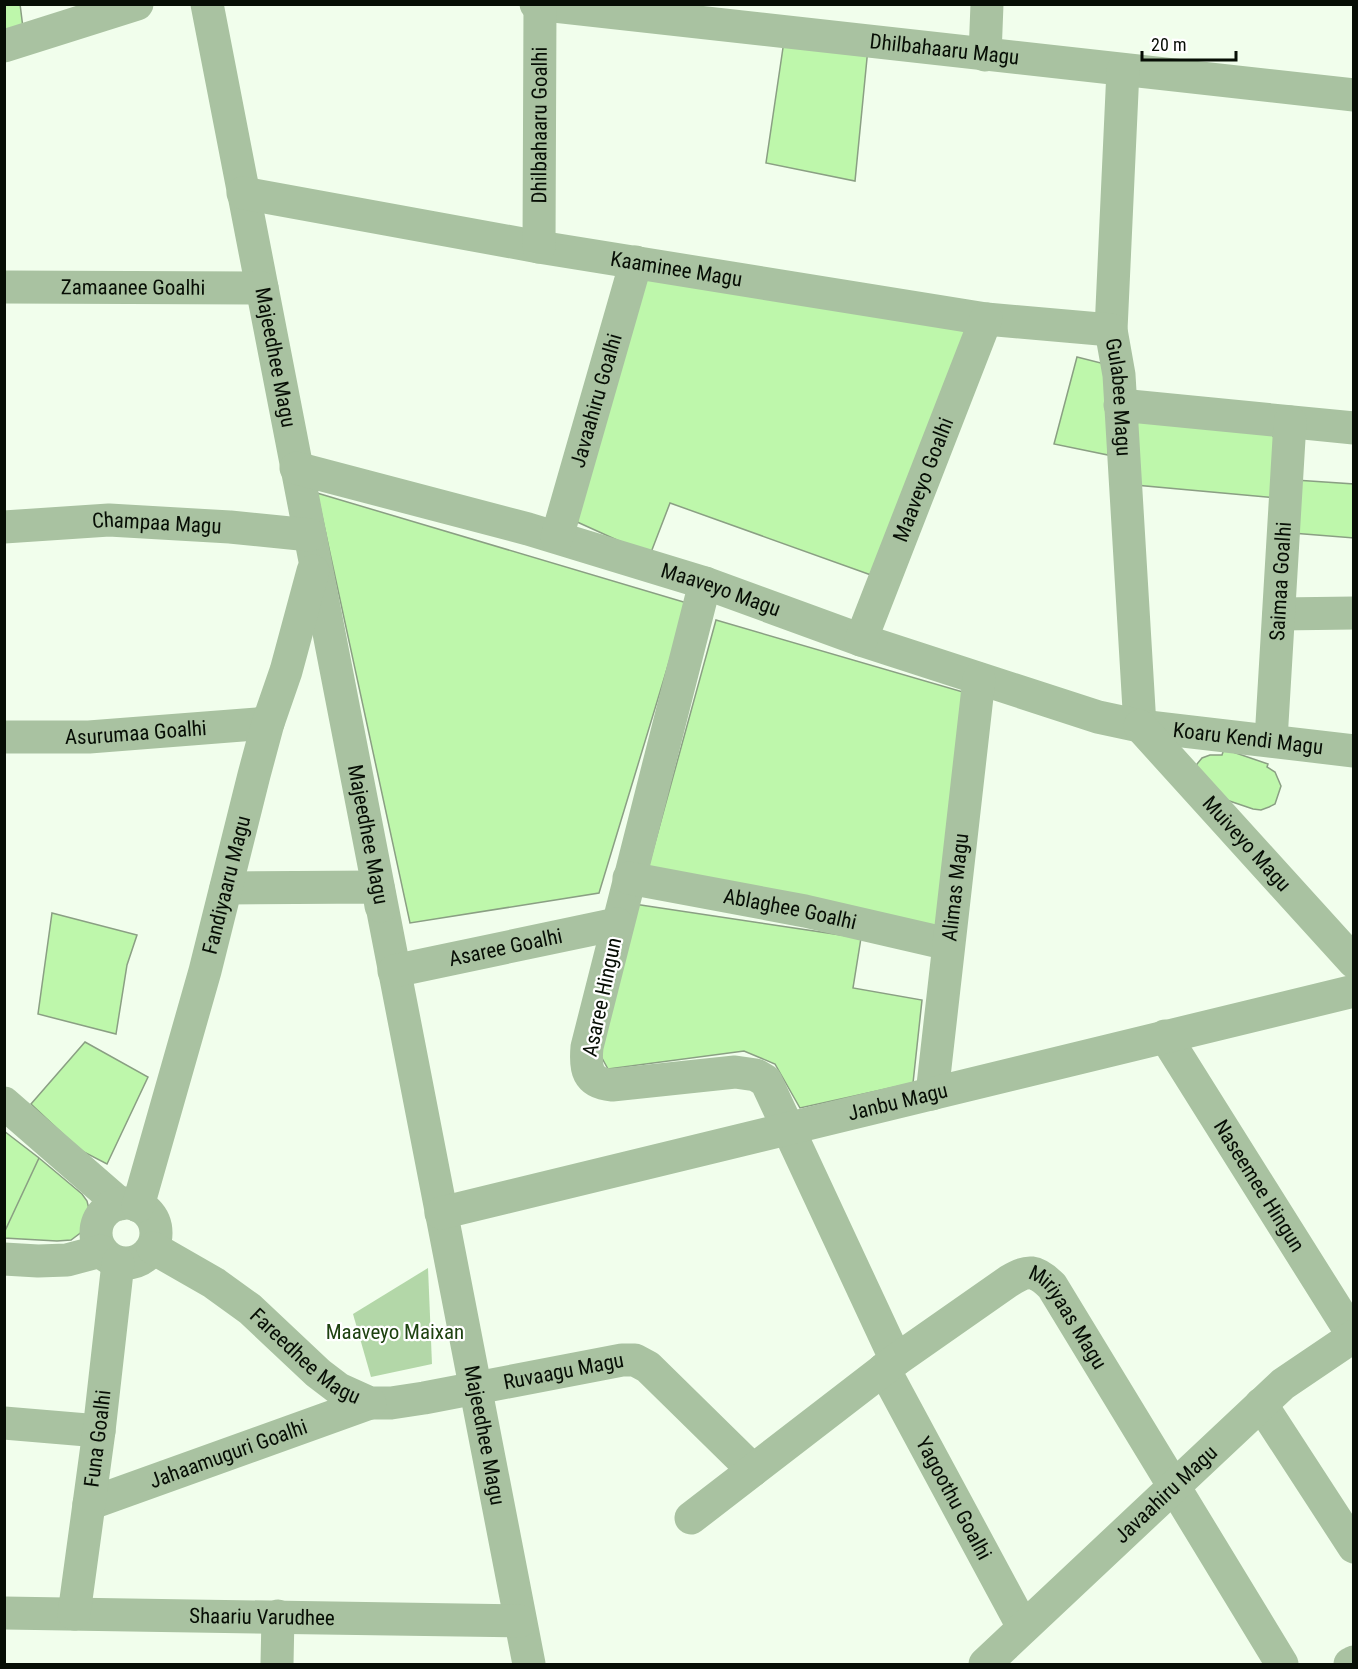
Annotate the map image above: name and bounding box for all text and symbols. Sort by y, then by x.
scale bar [1142,24,1236,62]
street label: Dhilbahaaru Magu [868,29,1021,70]
text: 20 m [1151,34,1186,55]
street label: Dhilbahaaru Goalhi [527,47,552,203]
street label: Kaaminee Magu [609,247,744,292]
street label: Zamaanee Goalhi [61,275,205,300]
street label: Majeedhee Magu [250,285,301,429]
street label: Javaahiru Goalhi [566,331,627,470]
street label: Gulabee Magu [1101,336,1136,457]
street label: Maaveyo Goalhi [888,414,958,545]
street label: Champaa Magu [91,508,222,538]
street label: Saimaa Goalhi [1265,521,1296,642]
street label: Maaveyo Magu [658,558,784,622]
street label: Asurumaa Goalhi [65,716,208,749]
street label: Koaru Kendi Magu [1172,718,1324,759]
street label: Majeedhee Magu [343,763,393,906]
street label: Muiveyo Magu [1198,791,1296,896]
street label: Fandiyaaru Magu [198,813,255,957]
street label: Alimas Magu [937,832,973,943]
street label: Ablaghee Goalhi [722,884,859,935]
street label: Asaree Goalhi [447,924,564,971]
street label: Asaree Hingun [578,935,626,1059]
street label: Janbu Magu [845,1078,950,1126]
street label: Naseemee Hingun [1209,1115,1310,1256]
street label: Miriyaas Magu [1025,1260,1112,1373]
street label: Fareedhee Magu [245,1303,364,1409]
park label: Maaveyo Maixan [326,1320,464,1344]
street label: Ruvaagu Magu [501,1348,626,1395]
street label: Majeedhee Magu [459,1363,510,1507]
street label: Funa Goalhi [79,1389,116,1489]
street label: Jahaamuguri Goalhi [146,1415,310,1493]
street label: Yagoothu Goalhi [911,1433,997,1564]
street label: Javaahiru Magu [1109,1440,1222,1548]
street label: Shaariu Varudhee [189,1604,335,1630]

